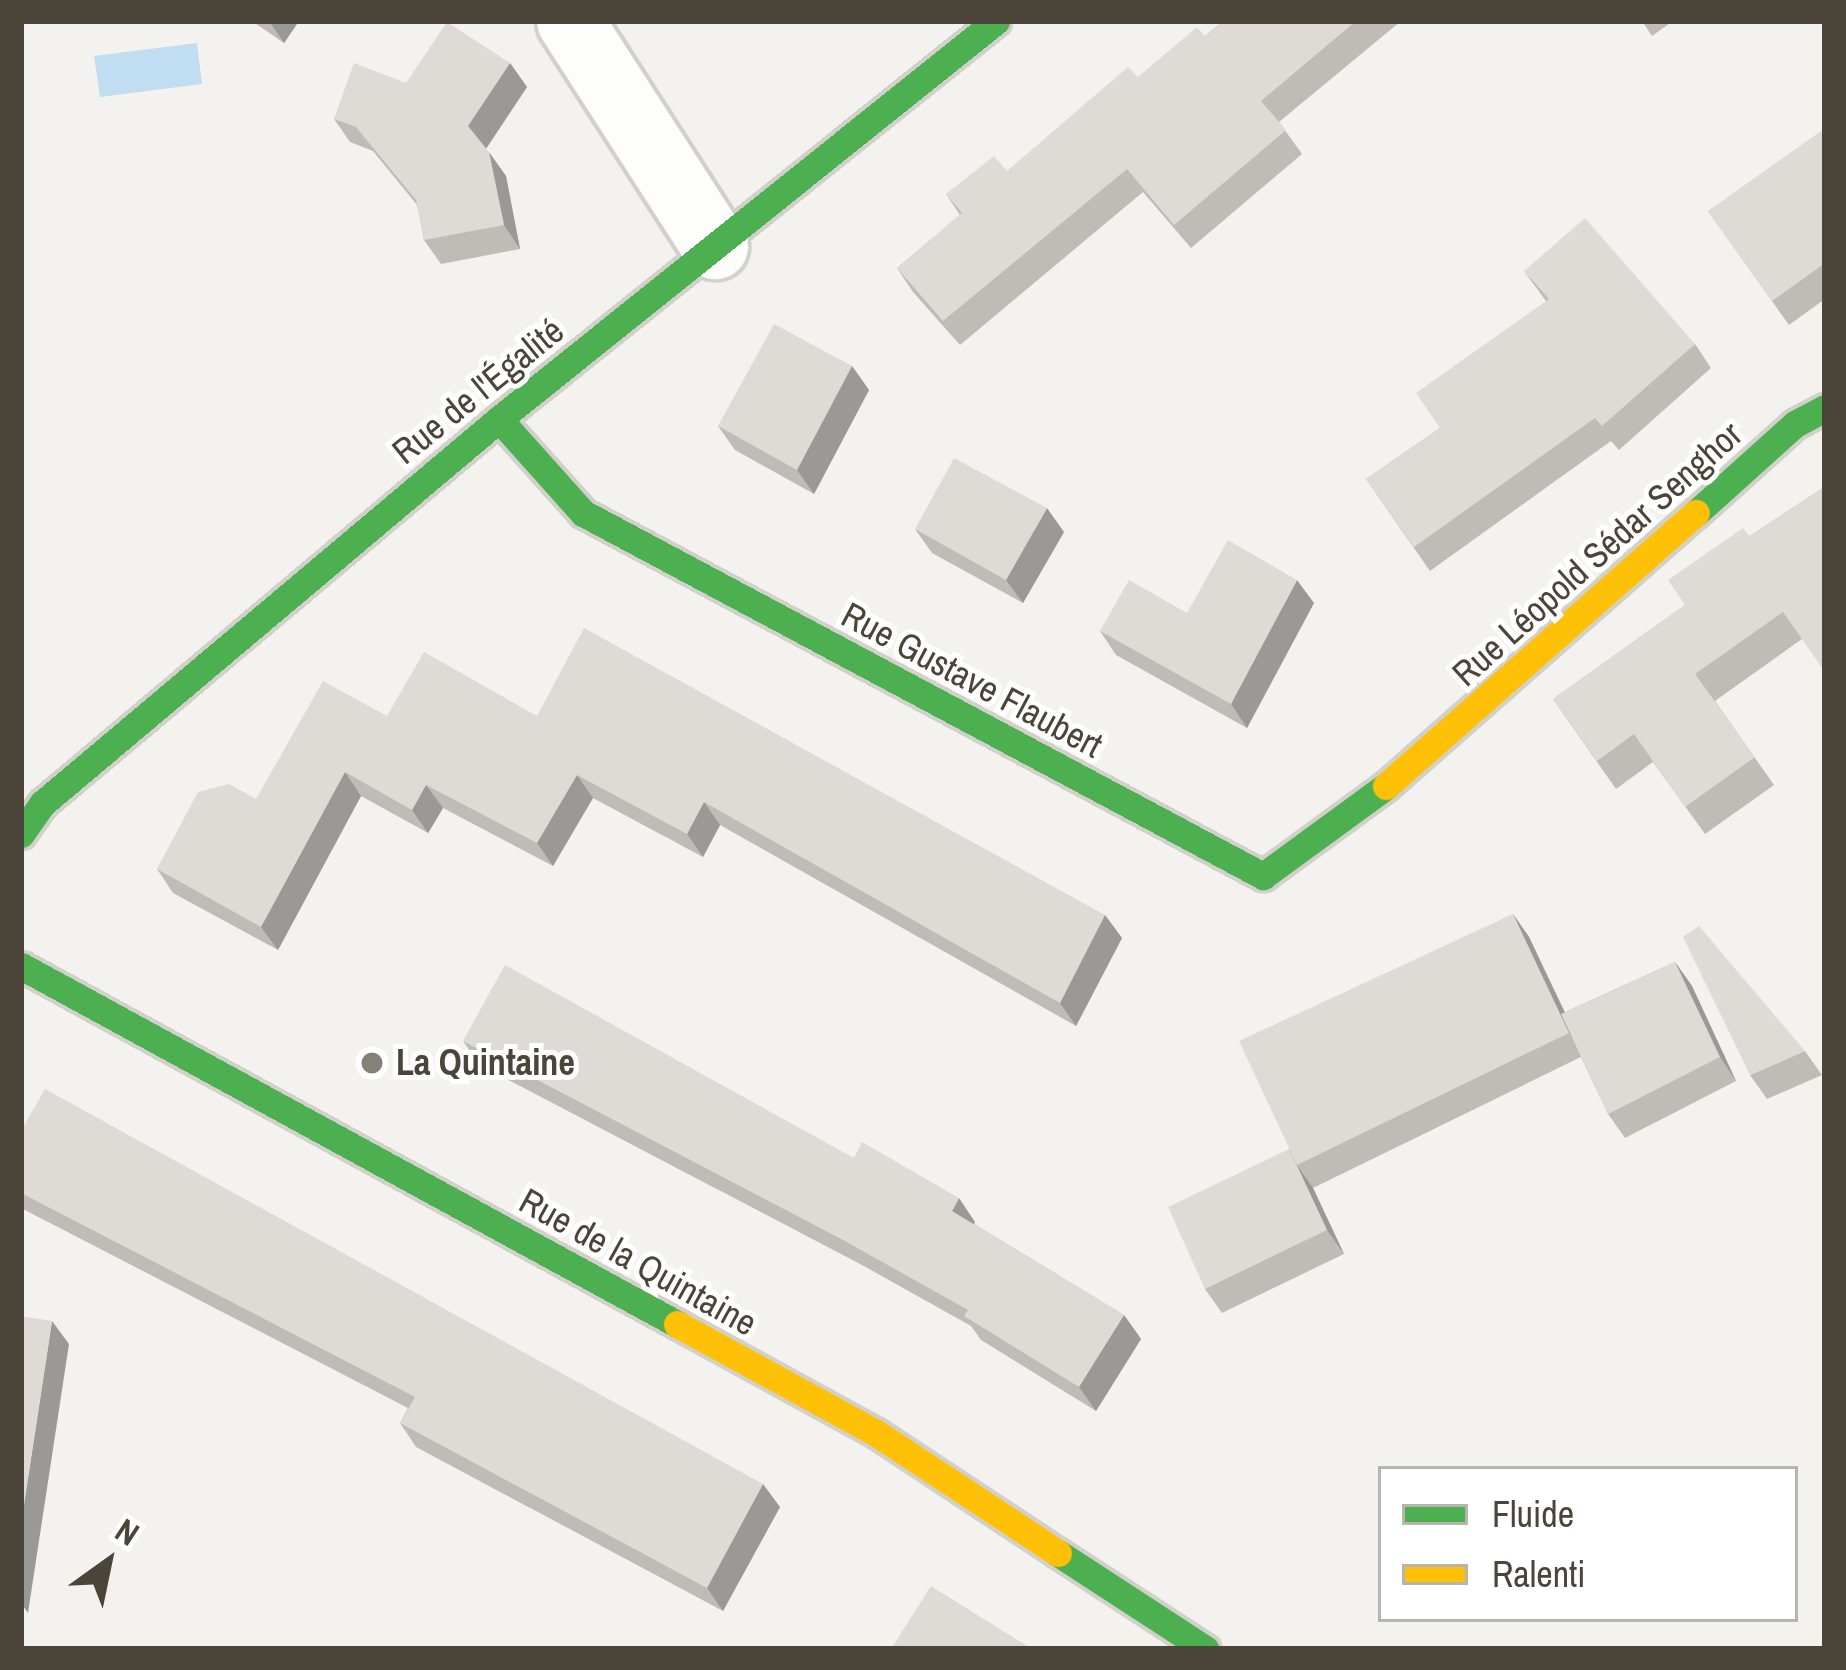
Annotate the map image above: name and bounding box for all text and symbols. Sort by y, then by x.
street label: Rue de l'Égalité [384,309,572,473]
street label: Rue Léopold Sédar Senghor [1444,413,1750,695]
street label: Rue Gustave Flaubert [834,593,1110,767]
place label: La Quintaine [396,1041,575,1085]
marker: La Quintaine [359,1050,385,1076]
street label: Rue de la Quintaine [512,1179,764,1345]
legend [1378,1466,1798,1622]
text: Fluide [1492,1490,1574,1538]
north arrow [48,1502,168,1622]
text: N [107,1508,148,1556]
text: Ralenti [1492,1550,1586,1598]

